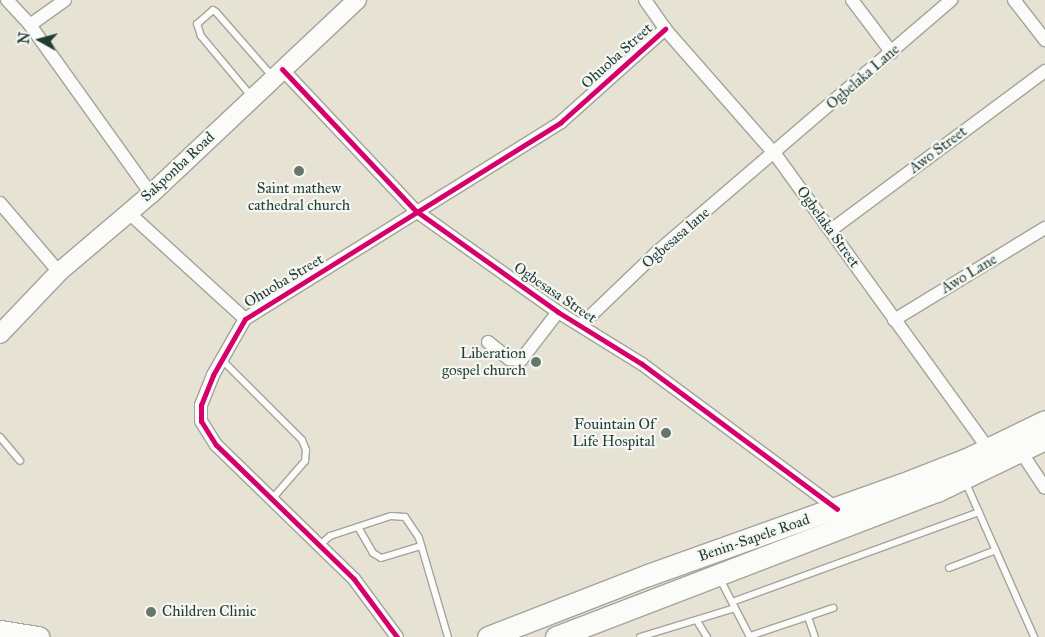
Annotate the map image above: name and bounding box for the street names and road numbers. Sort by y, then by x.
street label: Ohuoba Street [578,19,656,93]
street label: Ogbelaka Lane [823,40,903,114]
street label: Awo Street [906,122,970,178]
street label: Sakponba Road [137,128,219,206]
street label: Ogbelaka Street [792,183,864,271]
street label: Ogbesasa lane [639,204,713,272]
street label: Ohuoba Street [241,250,327,312]
street label: Awo Lane [938,250,1000,298]
street label: Ogbesasa Street [510,259,600,327]
street label: Benin-Sapele Road [696,510,812,566]

